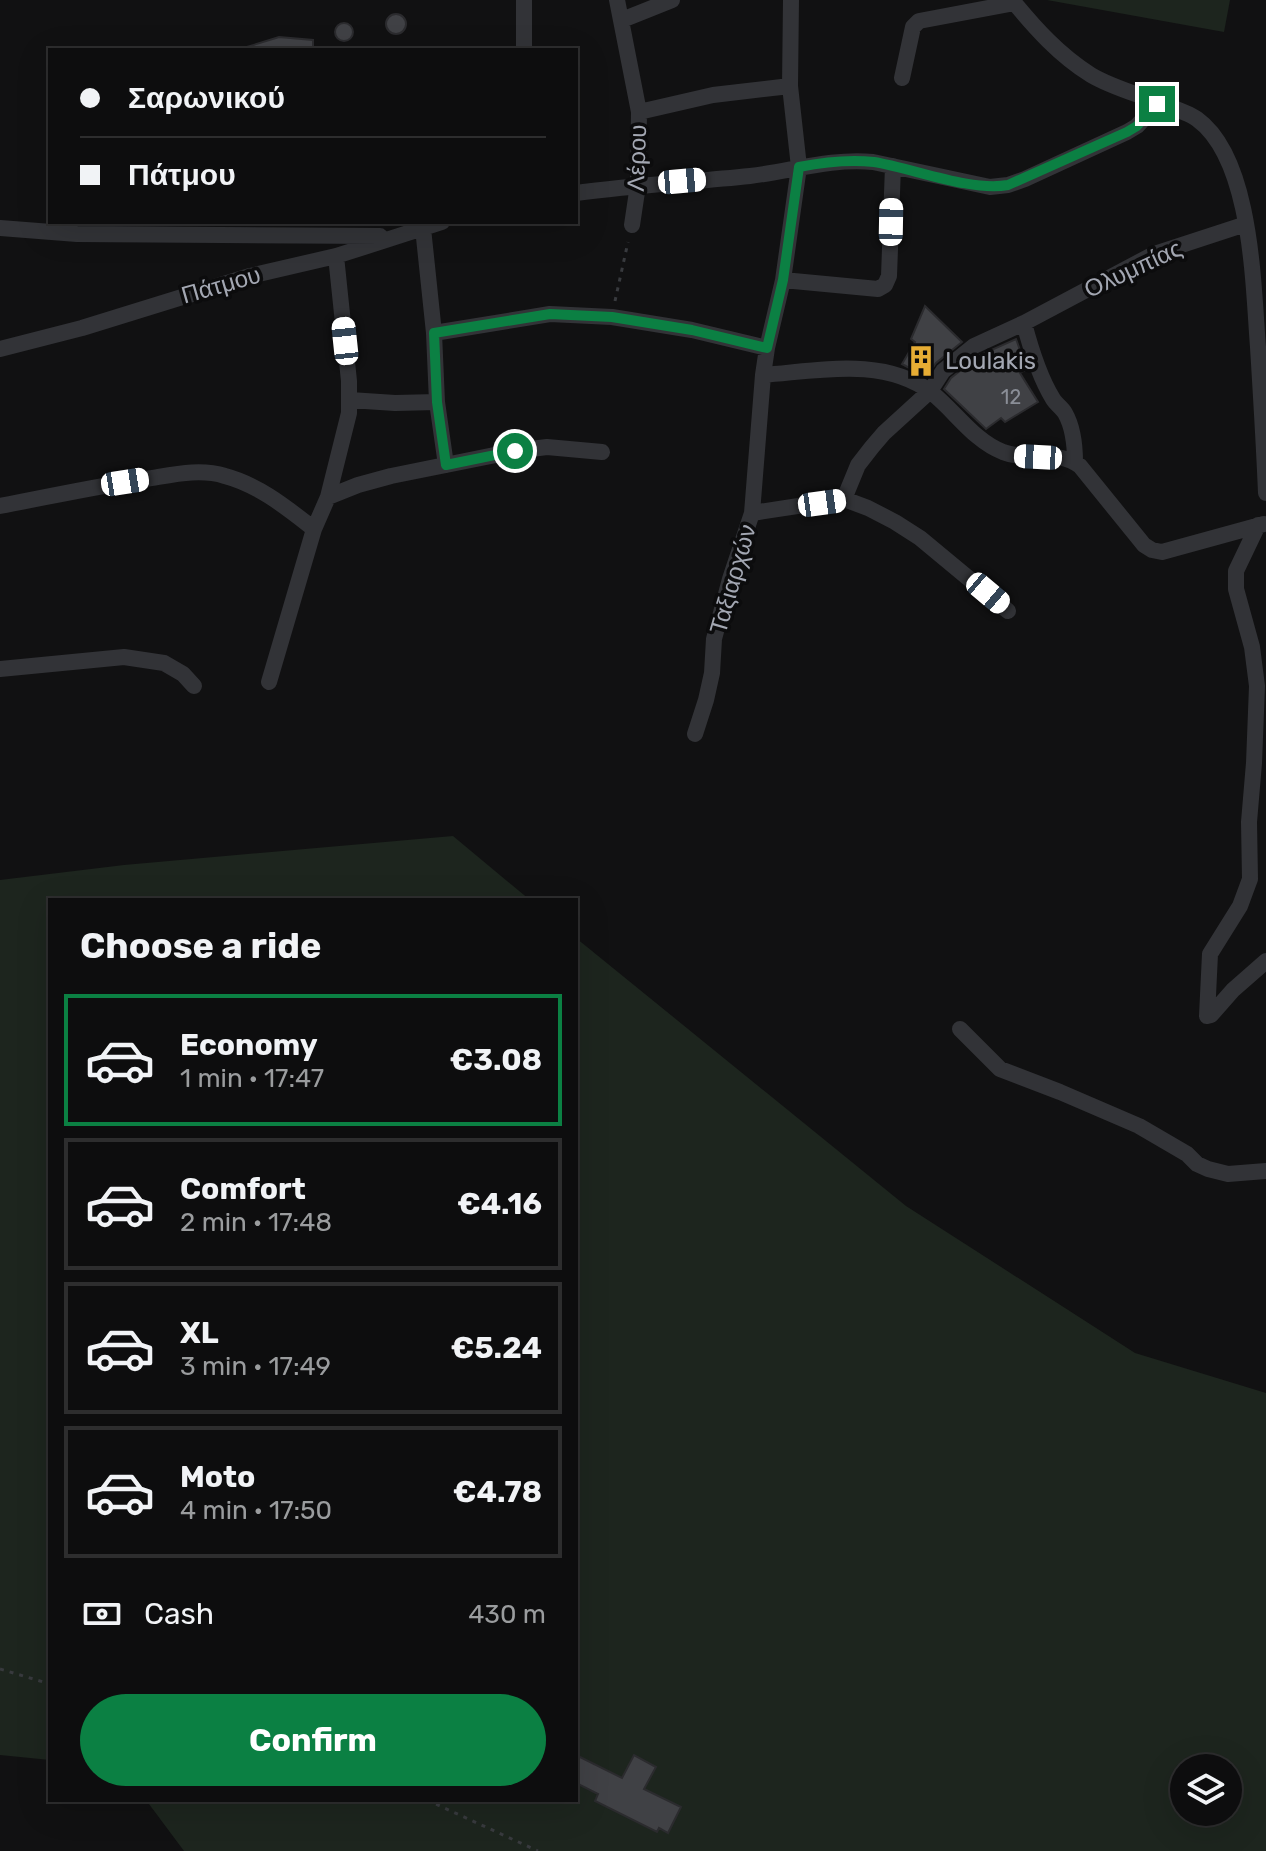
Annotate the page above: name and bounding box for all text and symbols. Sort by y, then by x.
text: Σαρωνικού [128,80,285,116]
route end [1139,86,1175,122]
street label: Λέρου [622,124,652,192]
text: Πάτμου [128,157,236,193]
car [657,167,707,195]
car [879,198,903,246]
street label: Ολυμπίας [1080,234,1186,304]
street label: Πάτμου [178,260,264,310]
car [331,316,359,366]
building icon: Loulakis [904,344,938,378]
place label: Loulakis [945,347,1036,375]
house number: 12 [1001,385,1021,409]
route start [497,433,533,469]
car [1013,444,1063,470]
car [99,466,151,498]
car [797,488,847,518]
street label: Ταξιαρχών [704,521,762,637]
car [962,568,1014,618]
text: Choose a ride [80,924,321,967]
icon: car [84,1024,156,1096]
text: Economy [180,1027,318,1063]
text: €3.08 [450,1042,542,1078]
text: 1 min · 17:47 [180,1063,324,1094]
icon: car [84,1168,156,1240]
text: Comfort [180,1171,306,1207]
text: €4.16 [457,1186,542,1222]
text: 2 min · 17:48 [180,1207,332,1238]
icon: car [84,1312,156,1384]
text: XL [180,1315,219,1351]
text: €5.24 [451,1330,542,1366]
text: 3 min · 17:49 [180,1351,331,1382]
icon: car [84,1456,156,1528]
text: Moto [180,1459,255,1495]
text: €4.78 [453,1474,542,1510]
text: 4 min · 17:50 [180,1495,332,1526]
icon: cash [80,1592,124,1636]
text: Cash [144,1596,214,1632]
text: 430 m [468,1599,546,1630]
button: Confirm [80,1694,546,1786]
map controls [1170,1754,1242,1826]
button: layers [1170,1754,1242,1826]

